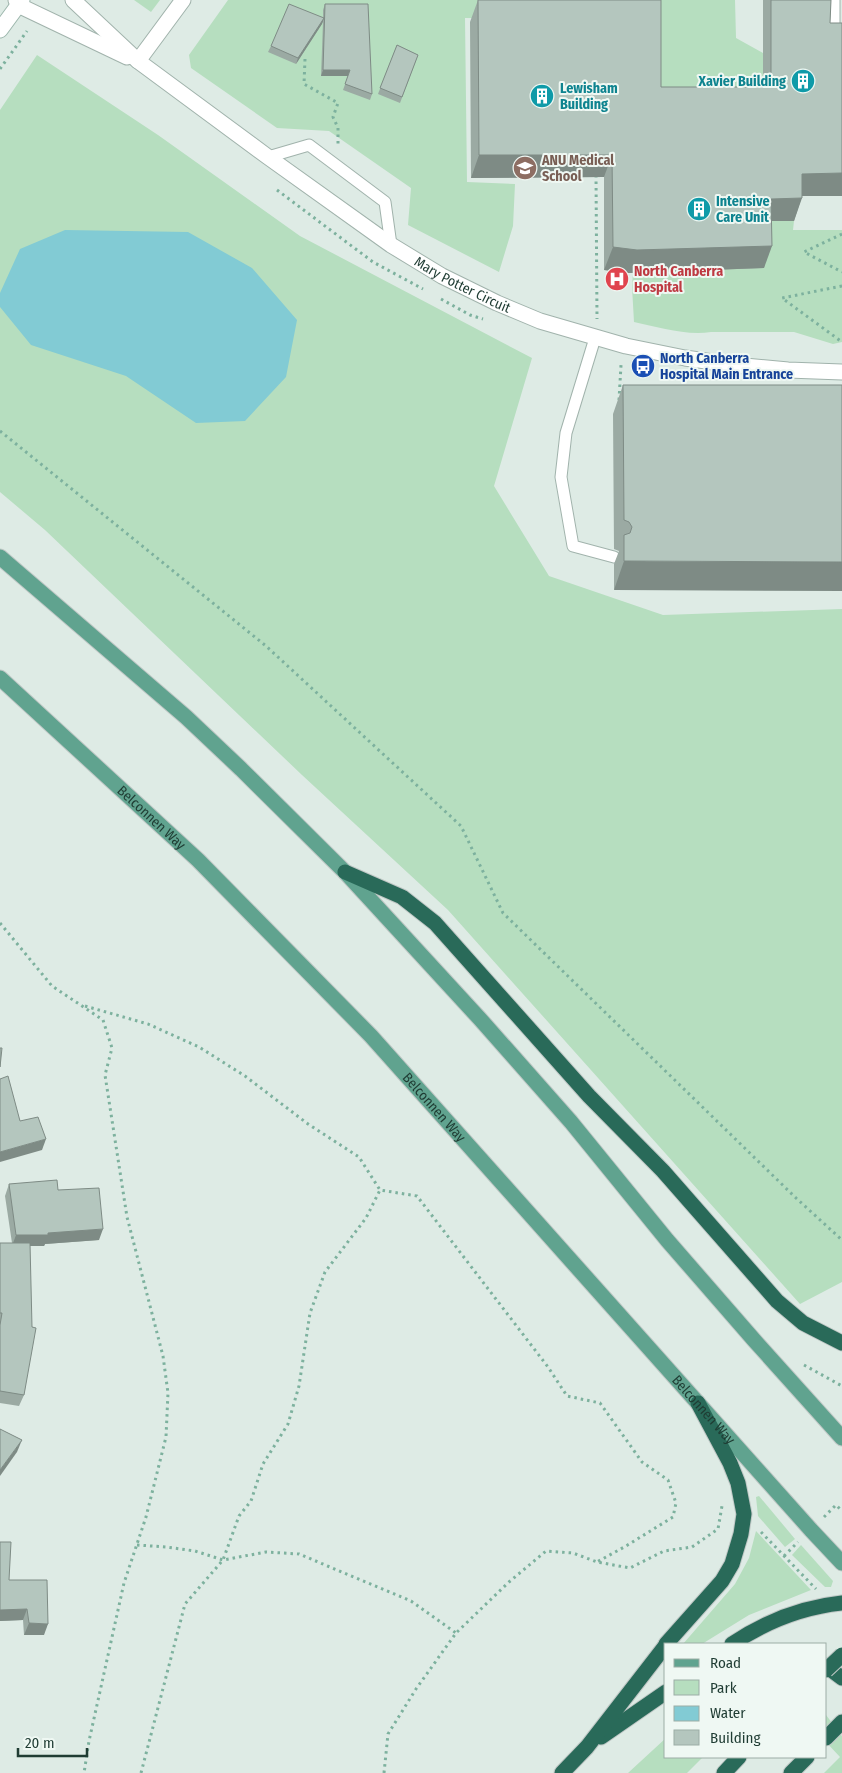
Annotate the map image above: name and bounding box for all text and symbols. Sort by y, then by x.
building icon: Xavier Building [790,68,816,94]
place label: Xavier Building [698,73,786,90]
place label: Lewisham Building [560,80,618,113]
building icon: Lewisham Building [529,83,555,109]
place label: ANU Medical School [541,152,614,185]
school or university icon: ANU Medical School [512,155,538,181]
place label: Intensive Care Unit [716,193,770,226]
building icon: Intensive Care Unit [686,196,712,222]
street label: Mary Potter Circuit [411,253,514,316]
place label: North Canberra Hospital [634,263,723,296]
hospital icon: North Canberra Hospital [604,266,630,292]
place label: North Canberra Hospital Main Entrance [660,350,793,383]
bus stop icon: North Canberra Hospital Main Entrance [630,353,656,379]
street label: Belconnen Way [114,782,190,854]
street label: Belconnen Way [399,1069,470,1146]
street label: Belconnen Way [669,1372,739,1448]
legend [664,1643,827,1758]
text: Road [710,1654,741,1672]
text: Park [710,1679,737,1697]
text: Water [710,1704,746,1722]
scale bar [18,1726,86,1758]
text: Building [710,1729,761,1747]
text: 20 m [25,1734,55,1752]

